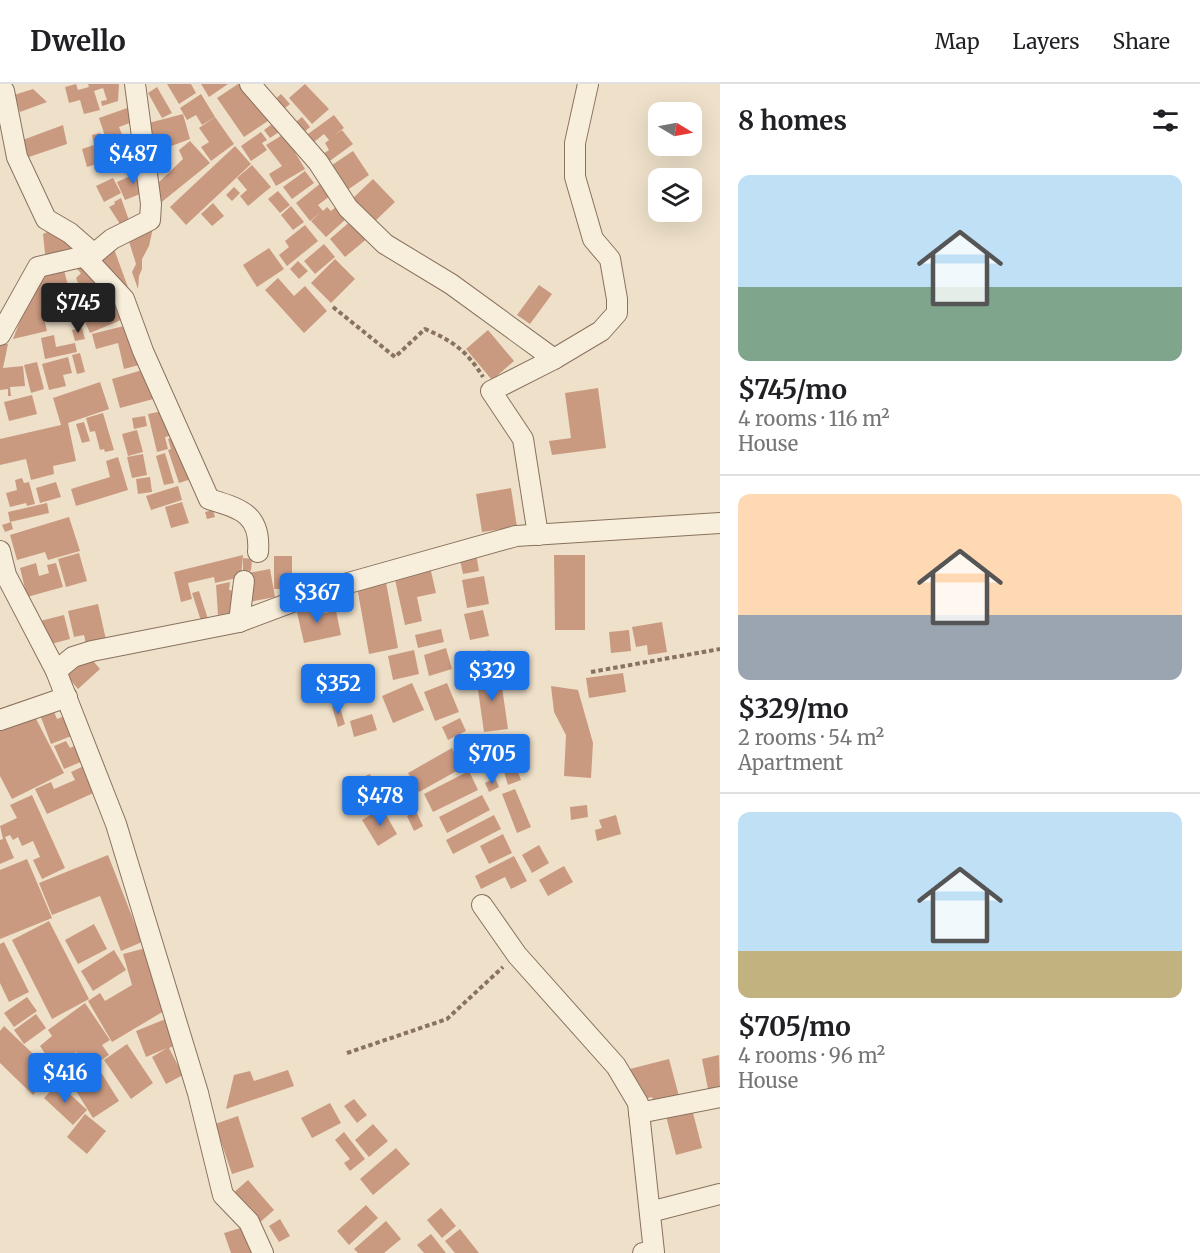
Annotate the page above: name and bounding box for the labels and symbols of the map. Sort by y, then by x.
north arrow [648,102,702,156]
pin: $487 [97,134,169,185]
pin: $745 [42,283,114,334]
pin: $367 [281,573,353,624]
pin: $329 [456,651,528,702]
pin: $352 [302,664,374,715]
pin: $705 [456,734,528,785]
pin: $478 [344,776,416,827]
pin: $416 [29,1053,101,1104]

